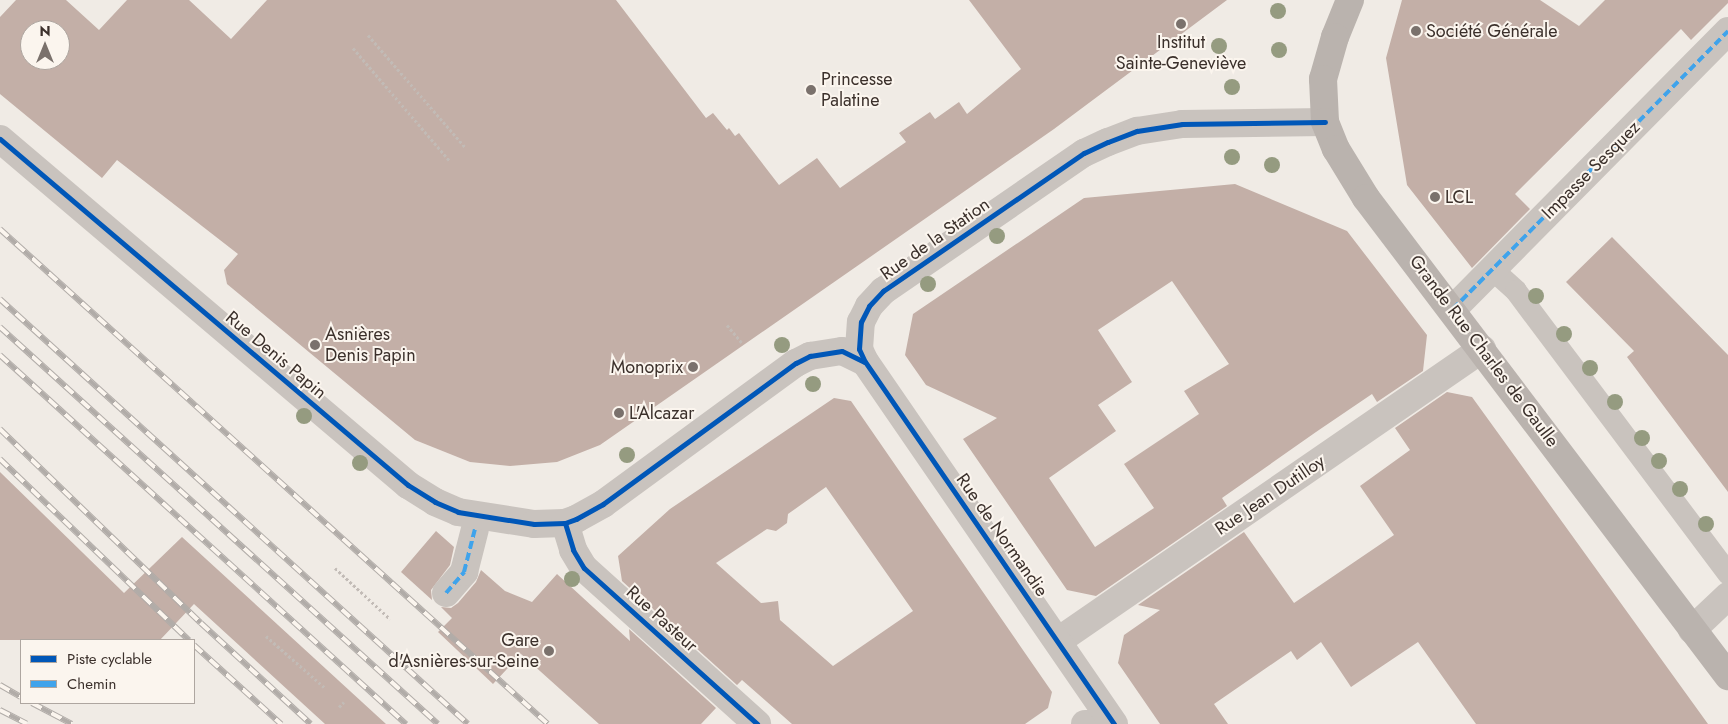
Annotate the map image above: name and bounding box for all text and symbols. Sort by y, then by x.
marker: Institut Sainte-Geneviève [1175,18,1187,30]
north arrow [20,20,70,70]
place label: Société Générale [1426,20,1557,42]
text: N [39,21,51,41]
marker: Société Générale [1410,25,1422,37]
place label: Institut Sainte-Geneviève [1116,32,1246,74]
place label: Princesse Palatine [821,69,892,112]
marker: Princesse Palatine [805,84,817,96]
street label: Impasse Sesquez [1537,116,1645,224]
place label: LCL [1445,186,1473,208]
marker: LCL [1429,191,1441,203]
street label: Rue de la Station [876,193,994,285]
street label: Grande Rue Charles de Gaulle [1405,251,1563,451]
street label: Rue Denis Papin [221,307,331,403]
place label: Asnières Denis Papin [325,324,416,366]
marker: Asnières Denis Papin [309,339,321,351]
place label: Monoprix [611,356,683,378]
marker: Monoprix [687,361,699,373]
place label: L'Alcazar [629,402,694,424]
marker: L'Alcazar [613,407,625,419]
street label: Rue Jean Dutilloy [1211,450,1329,540]
street label: Rue de Normandie [951,469,1053,601]
street label: Rue Pasteur [622,581,702,657]
place label: Gare d'Asnières-sur-Seine [388,630,539,672]
legend [20,639,195,704]
marker: Gare d'Asnières-sur-Seine [543,645,555,657]
text: Piste cyclable [67,648,152,670]
text: Chemin [67,673,116,695]

